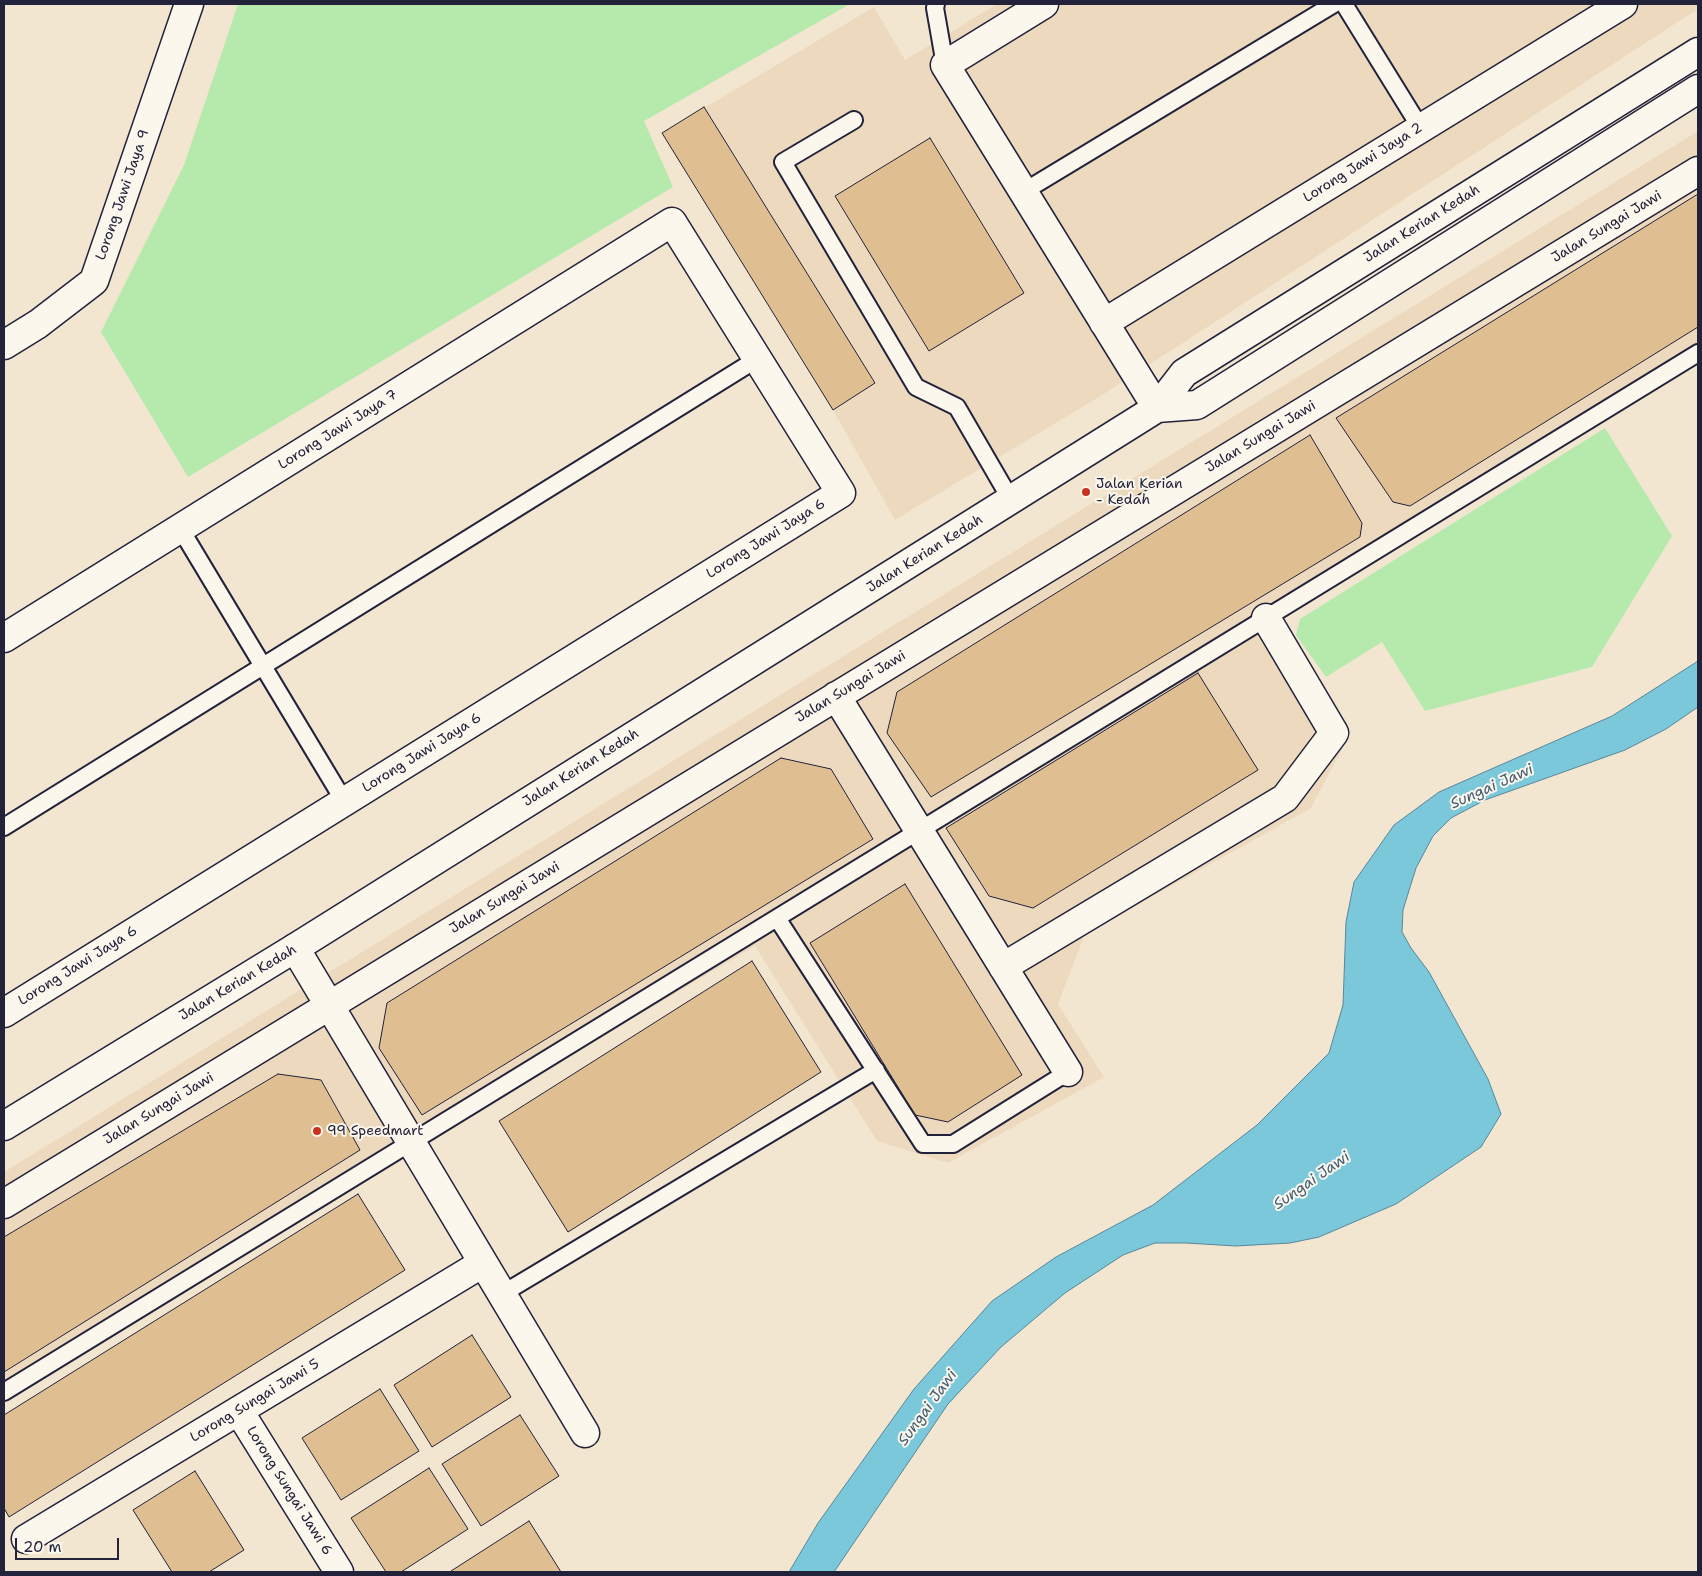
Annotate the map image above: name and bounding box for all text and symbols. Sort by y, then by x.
street label: Lorong Jawi Jaya 2 [1300,120,1426,206]
street label: Lorong Jawi Jaya 9 [93,127,153,263]
street label: Jalan Kerian Kedah [1361,181,1483,267]
street label: Jalan Sungai Jawi [1549,187,1665,267]
street label: Lorong Jawi Jaya 7 [275,387,401,473]
street label: Jalan Sungai Jawi [1203,397,1319,477]
place label: Jalan Kerian - Kedah [1096,476,1182,508]
marker: Jalan Kerian - Kedah [1080,486,1092,498]
street label: Lorong Jawi Jaya 6 [703,496,829,582]
street label: Jalan Kerian Kedah [864,511,986,597]
street label: Jalan Sungai Jawi [793,647,909,727]
street label: Lorong Jawi Jaya 6 [359,710,485,796]
street label: Jalan Kerian Kedah [520,725,642,811]
water label: Sungai Jawi [1448,761,1536,813]
street label: Jalan Sungai Jawi [447,858,563,938]
street label: Lorong Jawi Jaya 6 [15,923,141,1009]
street label: Jalan Kerian Kedah [176,941,300,1025]
street label: Jalan Sungai Jawi [101,1069,217,1149]
place label: 99 Speedmart [327,1123,423,1139]
marker: 99 Speedmart [311,1125,323,1137]
water label: Sungai Jawi [1270,1148,1354,1214]
street label: Lorong Sungai Jawi 5 [187,1356,323,1446]
water label: Sungai Jawi [895,1367,961,1449]
street label: Lorong Sungai Jawi 6 [242,1423,336,1559]
scale bar [18,1528,121,1560]
text: 20 m [23,1537,62,1557]

